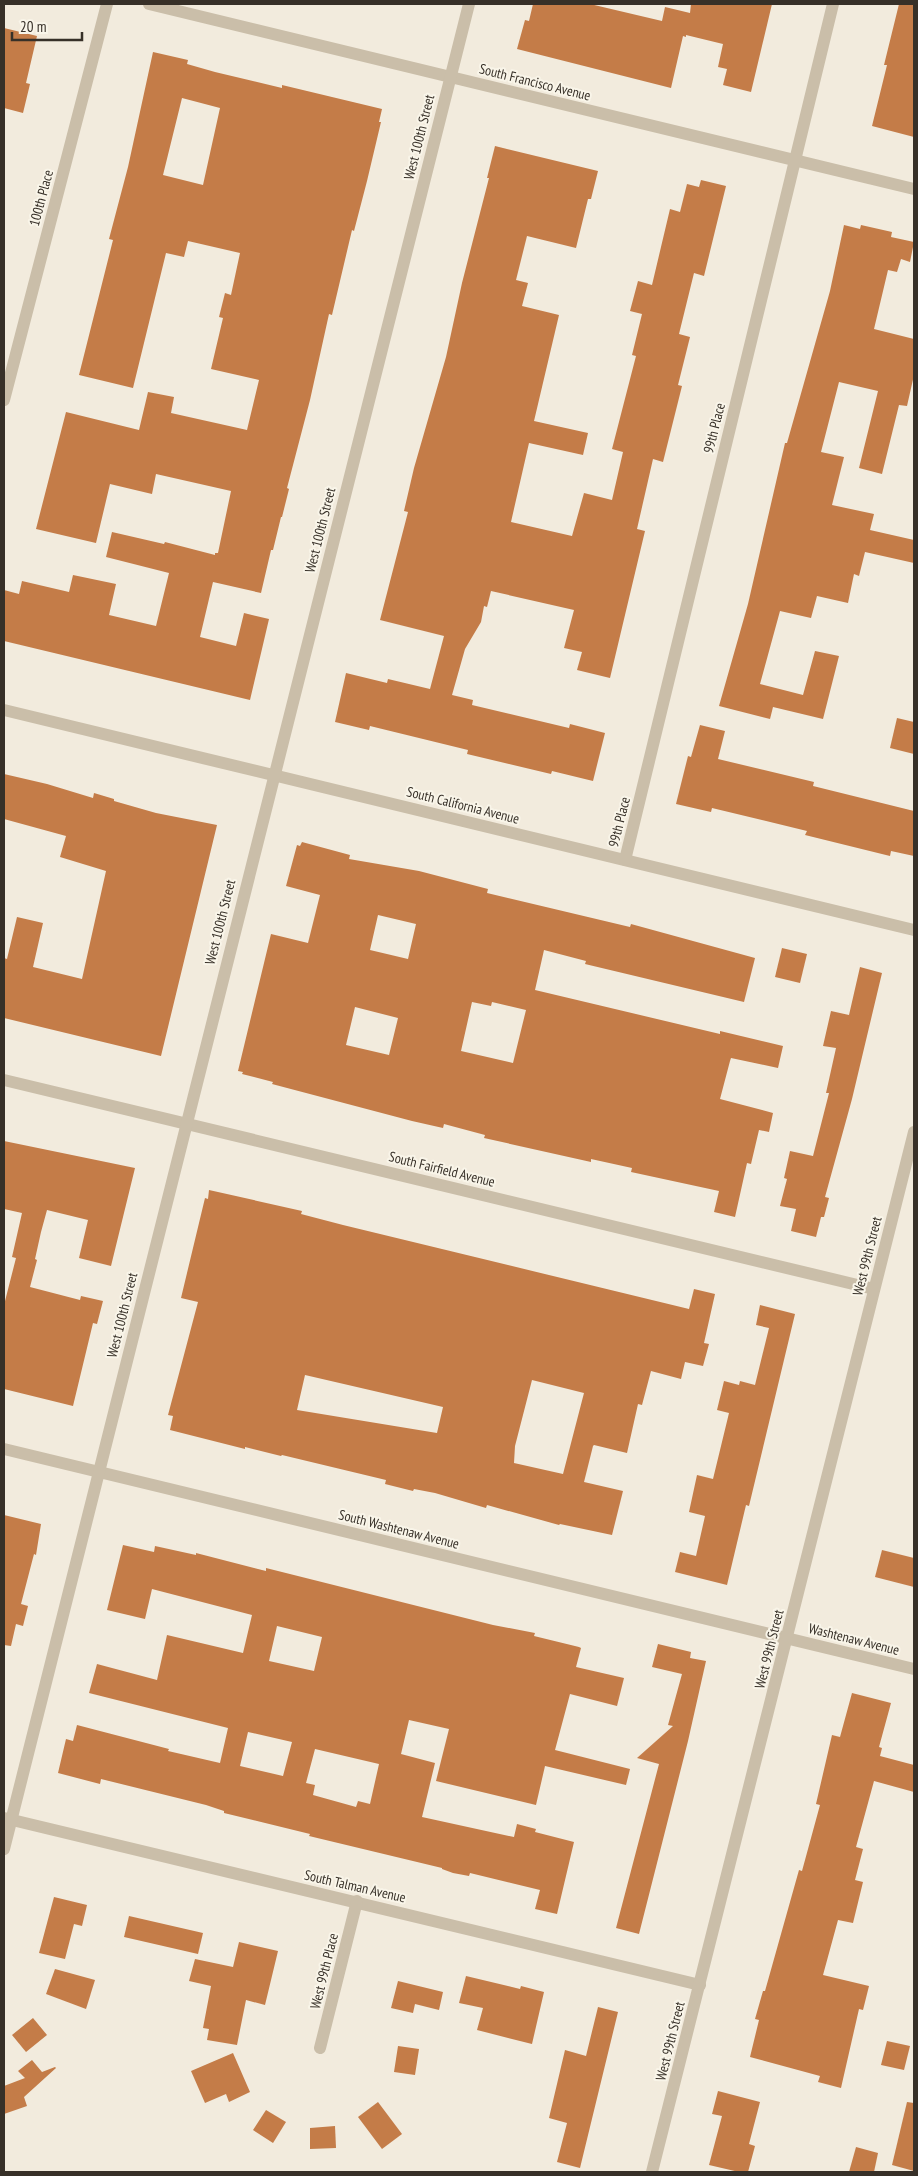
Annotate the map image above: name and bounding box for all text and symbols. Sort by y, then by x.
scale bar [12,10,82,42]
text: 20 m [20,17,46,36]
street label: South Francisco Avenue [478,59,593,105]
street label: West 100th Street [400,92,438,181]
street label: 100th Place [25,168,57,228]
street label: 99th Place [699,401,729,455]
street label: West 100th Street [301,485,339,574]
street label: South California Avenue [405,782,521,828]
street label: 99th Place [604,795,634,849]
street label: West 100th Street [201,877,239,966]
street label: South Fairfield Avenue [387,1147,497,1191]
street label: West 99th Street [848,1214,886,1297]
street label: West 100th Street [103,1270,141,1359]
street label: South Washtenaw Avenue [337,1505,461,1553]
street label: West 99th Street [750,1607,788,1690]
street label: Washtenaw Avenue [807,1619,901,1659]
street label: South Talman Avenue [303,1866,408,1906]
street label: West 99th Place [306,1931,342,2011]
street label: West 99th Street [651,1999,689,2082]

